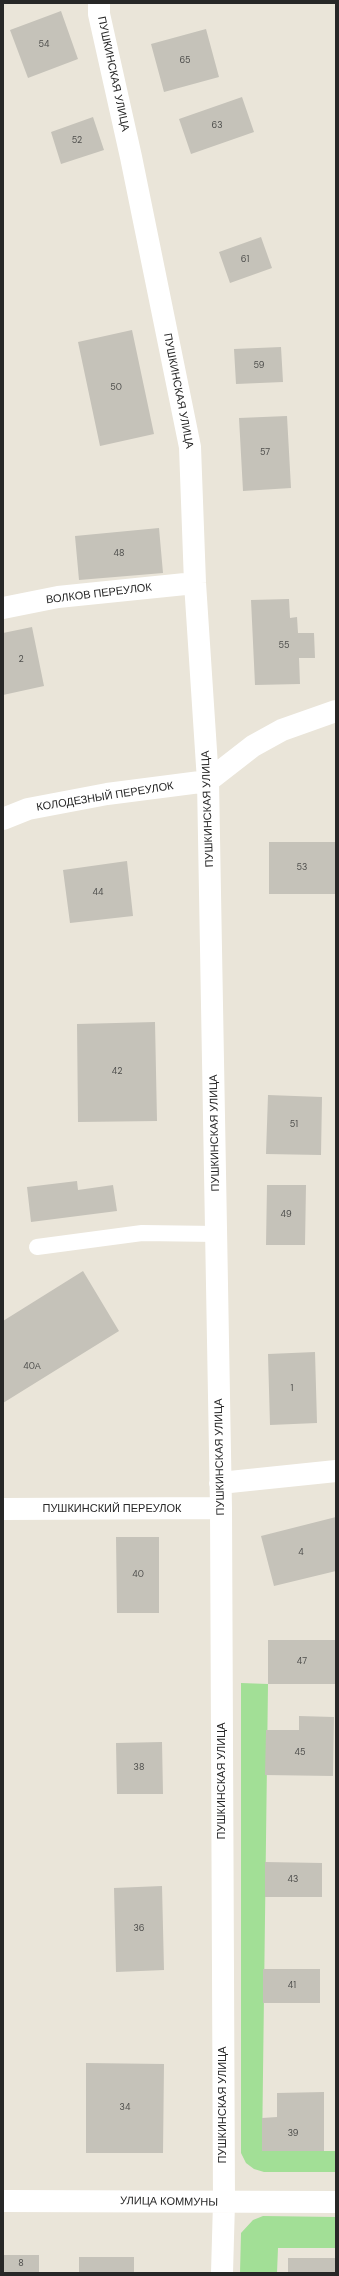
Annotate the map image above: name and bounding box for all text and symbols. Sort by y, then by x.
street label: ПУШКИНСКАЯ УЛИЦА [94,15,132,133]
house number: 54 [39,40,49,50]
house number: 65 [180,56,190,66]
house number: 63 [212,121,222,131]
house number: 52 [72,136,82,146]
house number: 61 [241,255,249,265]
street label: ПУШКИНСКАЯ УЛИЦА [160,332,196,450]
house number: 59 [254,361,264,371]
house number: 50 [110,383,122,393]
house number: 57 [260,448,270,458]
house number: 48 [114,549,124,559]
street label: ВОЛКОВ ПЕРЕУЛОК [45,581,153,607]
house number: 55 [279,641,289,651]
house number: 2 [18,655,24,665]
street label: ПУШКИНСКАЯ УЛИЦА [199,750,217,868]
street label: КОЛОДЕЗНЫЙ ПЕРЕУЛОК [35,780,175,814]
house number: 53 [297,863,307,873]
house number: 44 [93,888,103,898]
house number: 42 [112,1067,122,1077]
street label: ПУШКИНСКАЯ УЛИЦА [207,1074,223,1192]
house number: 51 [290,1120,298,1130]
house number: 49 [280,1210,292,1220]
house number: 40А [23,1362,41,1372]
house number: 1 [291,1384,293,1394]
street label: ПУШКИНСКАЯ УЛИЦА [212,1398,228,1516]
street label: ПУШКИНСКИЙ ПЕРЕУЛОК [42,1502,182,1516]
house number: 4 [298,1548,304,1558]
house number: 40 [132,1570,144,1580]
house number: 47 [297,1657,307,1667]
street label: ПУШКИНСКАЯ УЛИЦА [215,1722,229,1840]
house number: 45 [295,1748,305,1758]
house number: 38 [134,1763,144,1773]
house number: 43 [288,1875,298,1885]
house number: 36 [134,1924,144,1934]
house number: 41 [288,1981,296,1991]
street label: ПУШКИНСКАЯ УЛИЦА [216,2046,230,2164]
house number: 34 [120,2103,130,2113]
house number: 39 [288,2129,298,2139]
street label: УЛИЦА КОММУНЫ [120,2195,218,2209]
house number: 8 [18,2259,24,2269]

